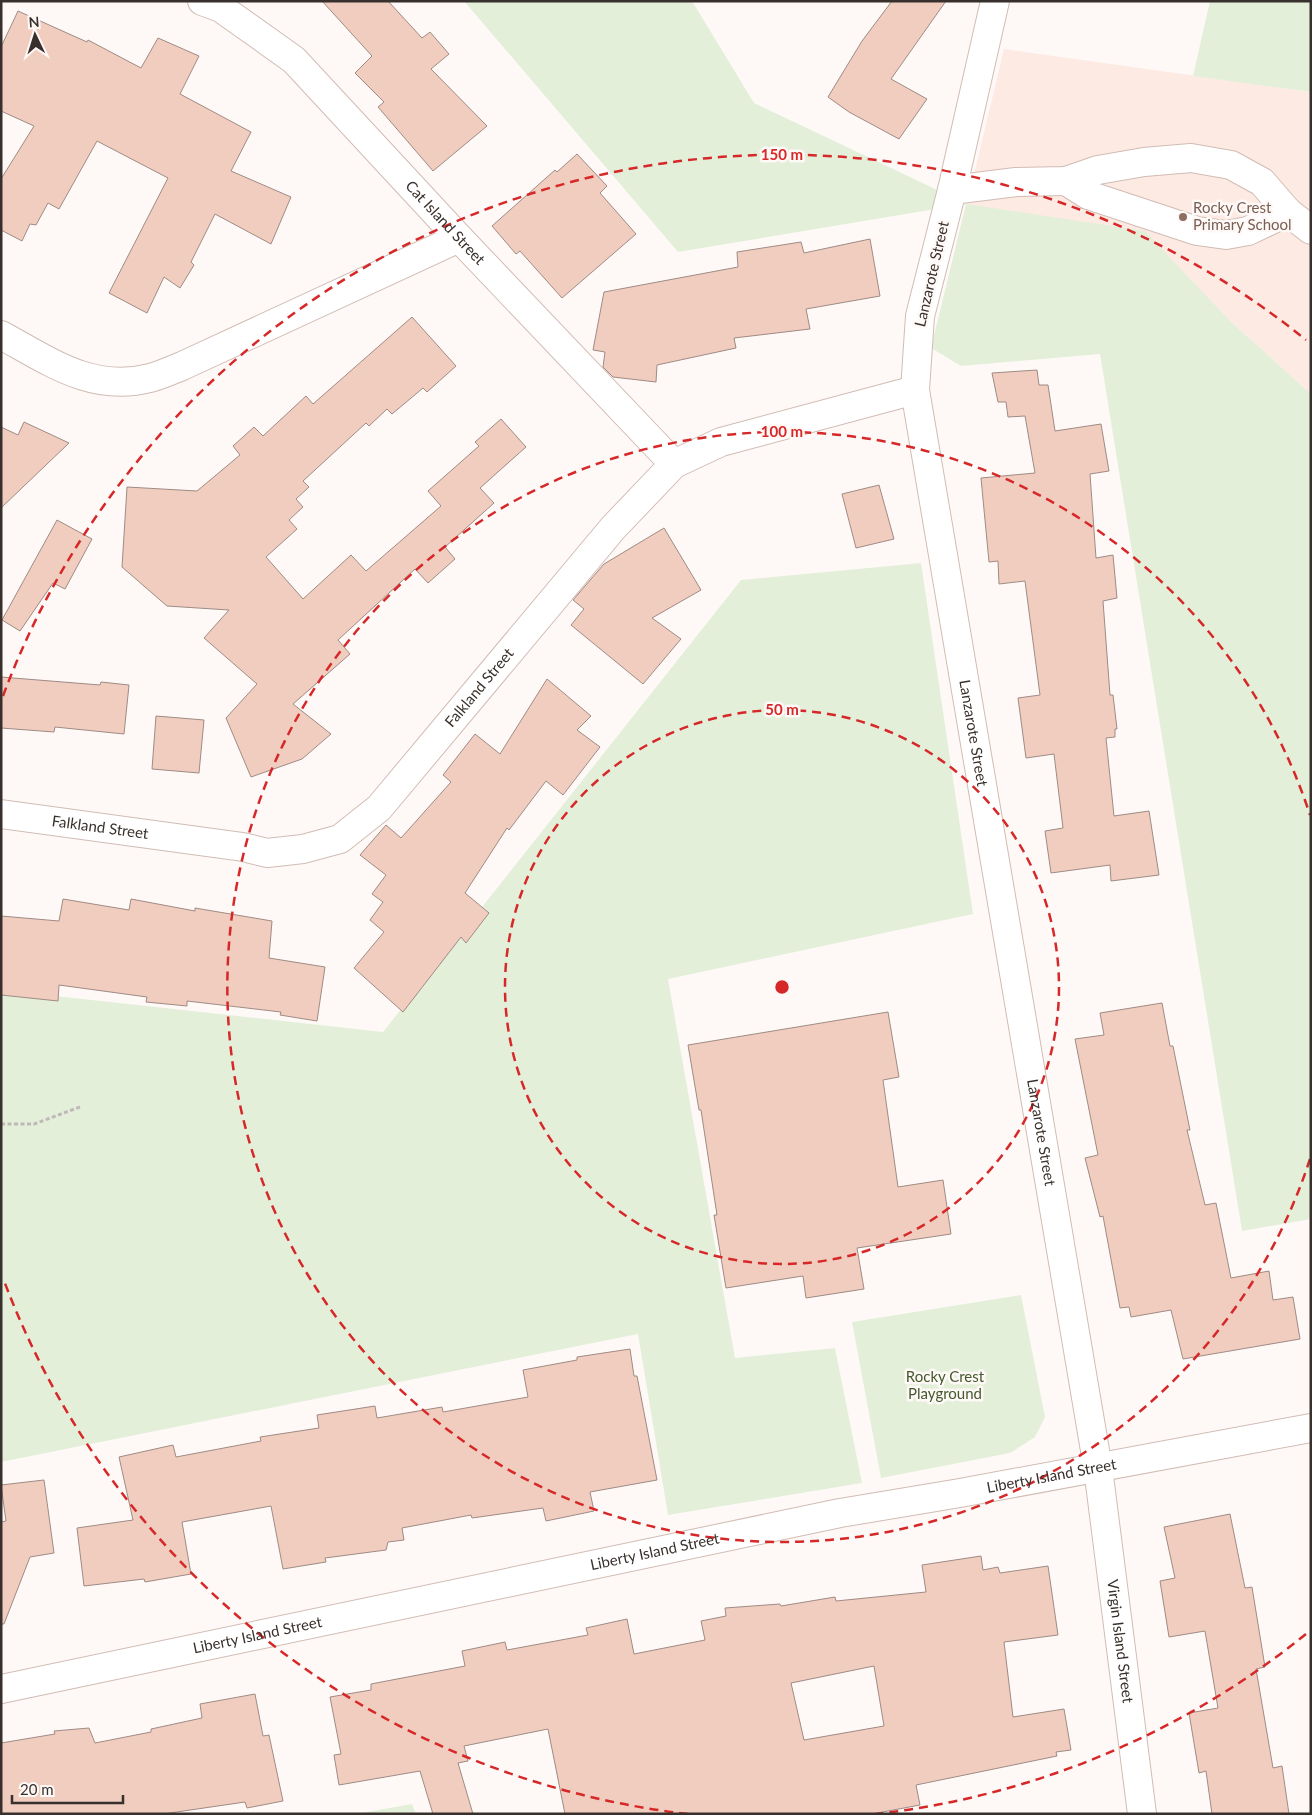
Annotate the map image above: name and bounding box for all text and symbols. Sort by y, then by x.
north arrow [10,10,60,60]
text: N [28,13,40,30]
text: 150 m [761,145,803,163]
street label: Cat Island Street [402,176,490,268]
place label: Rocky Crest Primary School [1193,198,1292,233]
marker: Rocky Crest Primary School [1177,211,1189,223]
street label: Lanzarote Street [910,219,952,328]
text: 100 m [761,422,803,440]
street label: Falkland Street [441,644,517,730]
street label: Lanzarote Street [956,678,992,788]
text: 50 m [765,700,799,718]
street label: Falkland Street [51,811,150,842]
centre of rings [773,978,791,996]
street label: Lanzarote Street [1024,1077,1060,1188]
park label: Rocky Crest Playground [906,1367,985,1402]
street label: Liberty Island Street [985,1454,1118,1496]
street label: Liberty Island Street [588,1528,721,1573]
street label: Virgin Island Street [1104,1578,1138,1704]
street label: Liberty Island Street [191,1612,324,1657]
scale bar [12,1772,124,1804]
text: 20 m [20,1780,54,1798]

